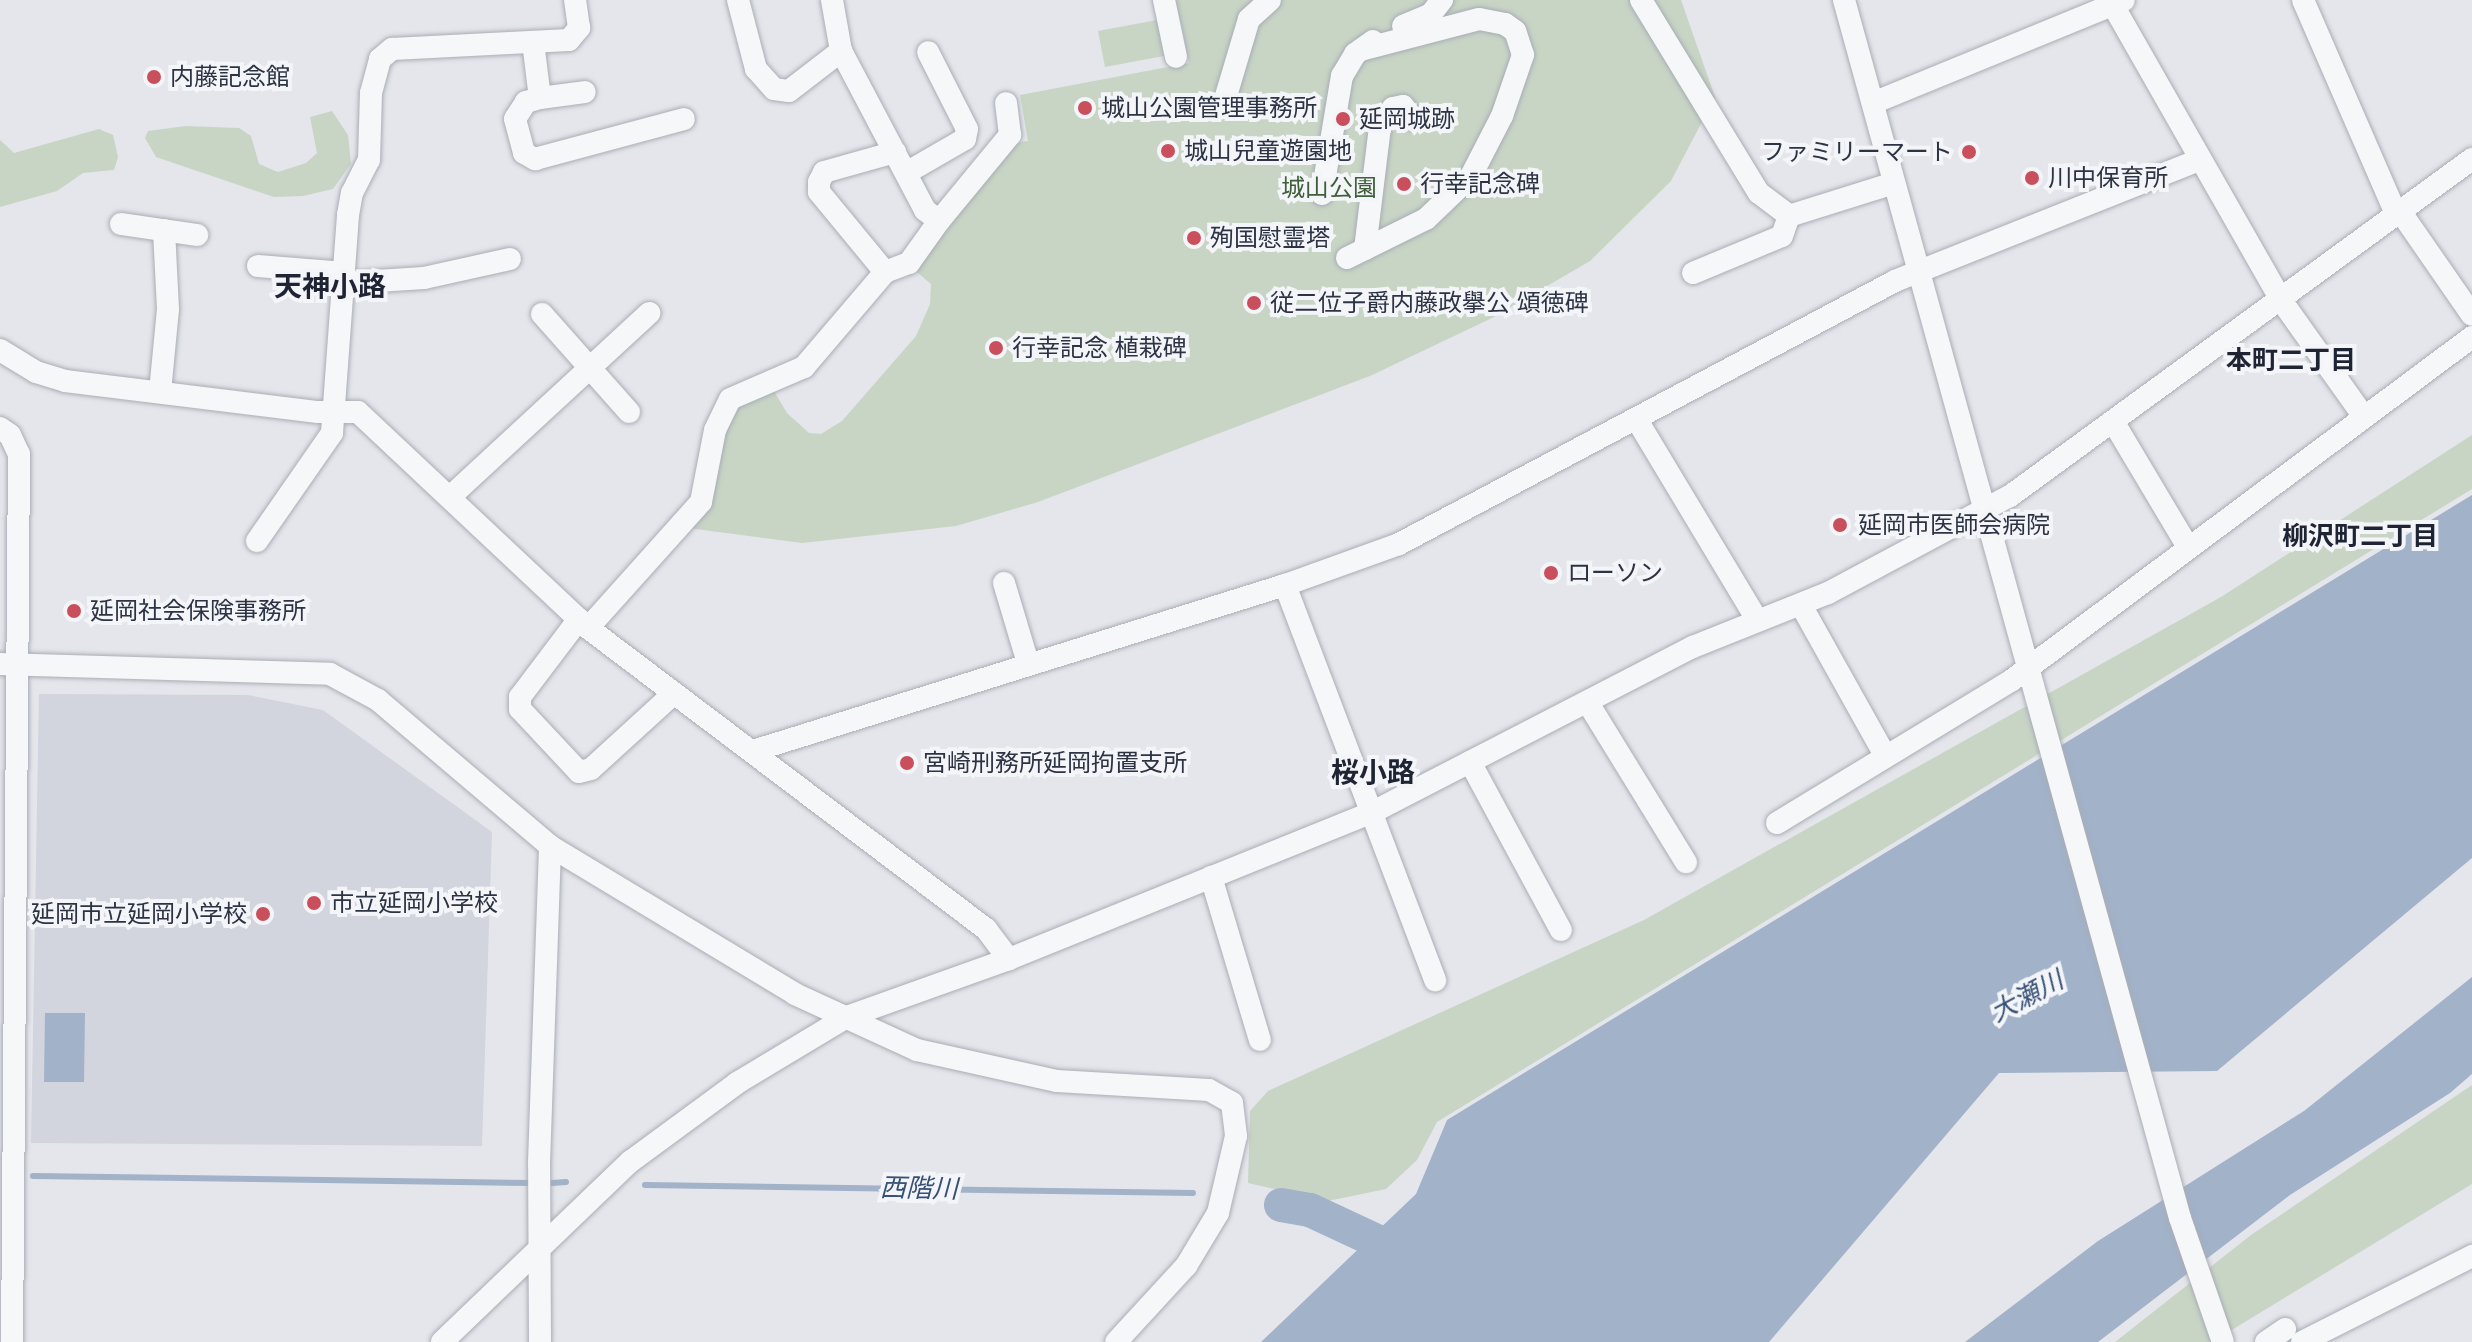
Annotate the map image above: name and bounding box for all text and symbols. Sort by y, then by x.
place label: 内藤記念館 [170,63,290,91]
marker: 内藤記念館 [145,68,163,86]
place label: 城山公園管理事務所 [1101,94,1317,122]
marker: 城山公園管理事務所 [1076,99,1094,117]
place label: 延岡城跡 [1359,105,1455,133]
marker: 延岡城跡 [1334,110,1352,128]
place label: 城山兒童遊園地 [1184,137,1352,165]
place label: ファミリーマート [1761,138,1953,166]
marker: 城山兒童遊園地 [1159,142,1177,160]
marker: ファミリーマート [1960,143,1978,161]
place label: 川中保育所 [2048,164,2168,192]
marker: 川中保育所 [2023,169,2041,187]
place label: 行幸記念碑 [1420,170,1540,198]
park label: 城山公園 [1281,174,1377,202]
marker: 行幸記念碑 [1395,175,1413,193]
place label: 殉国慰霊塔 [1210,224,1330,252]
marker: 殉国慰霊塔 [1185,229,1203,247]
district label: 天神小路 [274,270,386,304]
place label: 従二位子爵内藤政擧公 頌徳碑 [1270,289,1589,317]
marker: 従二位子爵内藤政擧公 頌徳碑 [1245,294,1263,312]
place label: 行幸記念 植栽碑 [1012,334,1187,362]
marker: 行幸記念 植栽碑 [987,339,1005,357]
district label: 本町二丁目 [2226,345,2356,377]
place label: 延岡市医師会病院 [1858,511,2050,539]
marker: 延岡市医師会病院 [1829,514,1851,536]
district label: 柳沢町二丁目 [2282,521,2438,553]
place label: ローソン [1567,559,1663,587]
marker: ローソン [1542,564,1560,582]
place label: 延岡社会保険事務所 [90,597,306,625]
marker: 延岡社会保険事務所 [65,602,83,620]
place label: 宮崎刑務所延岡拘置支所 [923,749,1187,777]
marker: 宮崎刑務所延岡拘置支所 [898,754,916,772]
district label: 桜小路 [1331,756,1415,790]
place label: 市立延岡小学校 [330,889,498,917]
marker: 市立延岡小学校 [305,894,323,912]
place label: 延岡市立延岡小学校 [31,900,247,928]
marker: 延岡市立延岡小学校 [254,905,272,923]
water label: 大瀬川 [1985,965,2069,1029]
water label: 西階川 [880,1173,958,1205]

